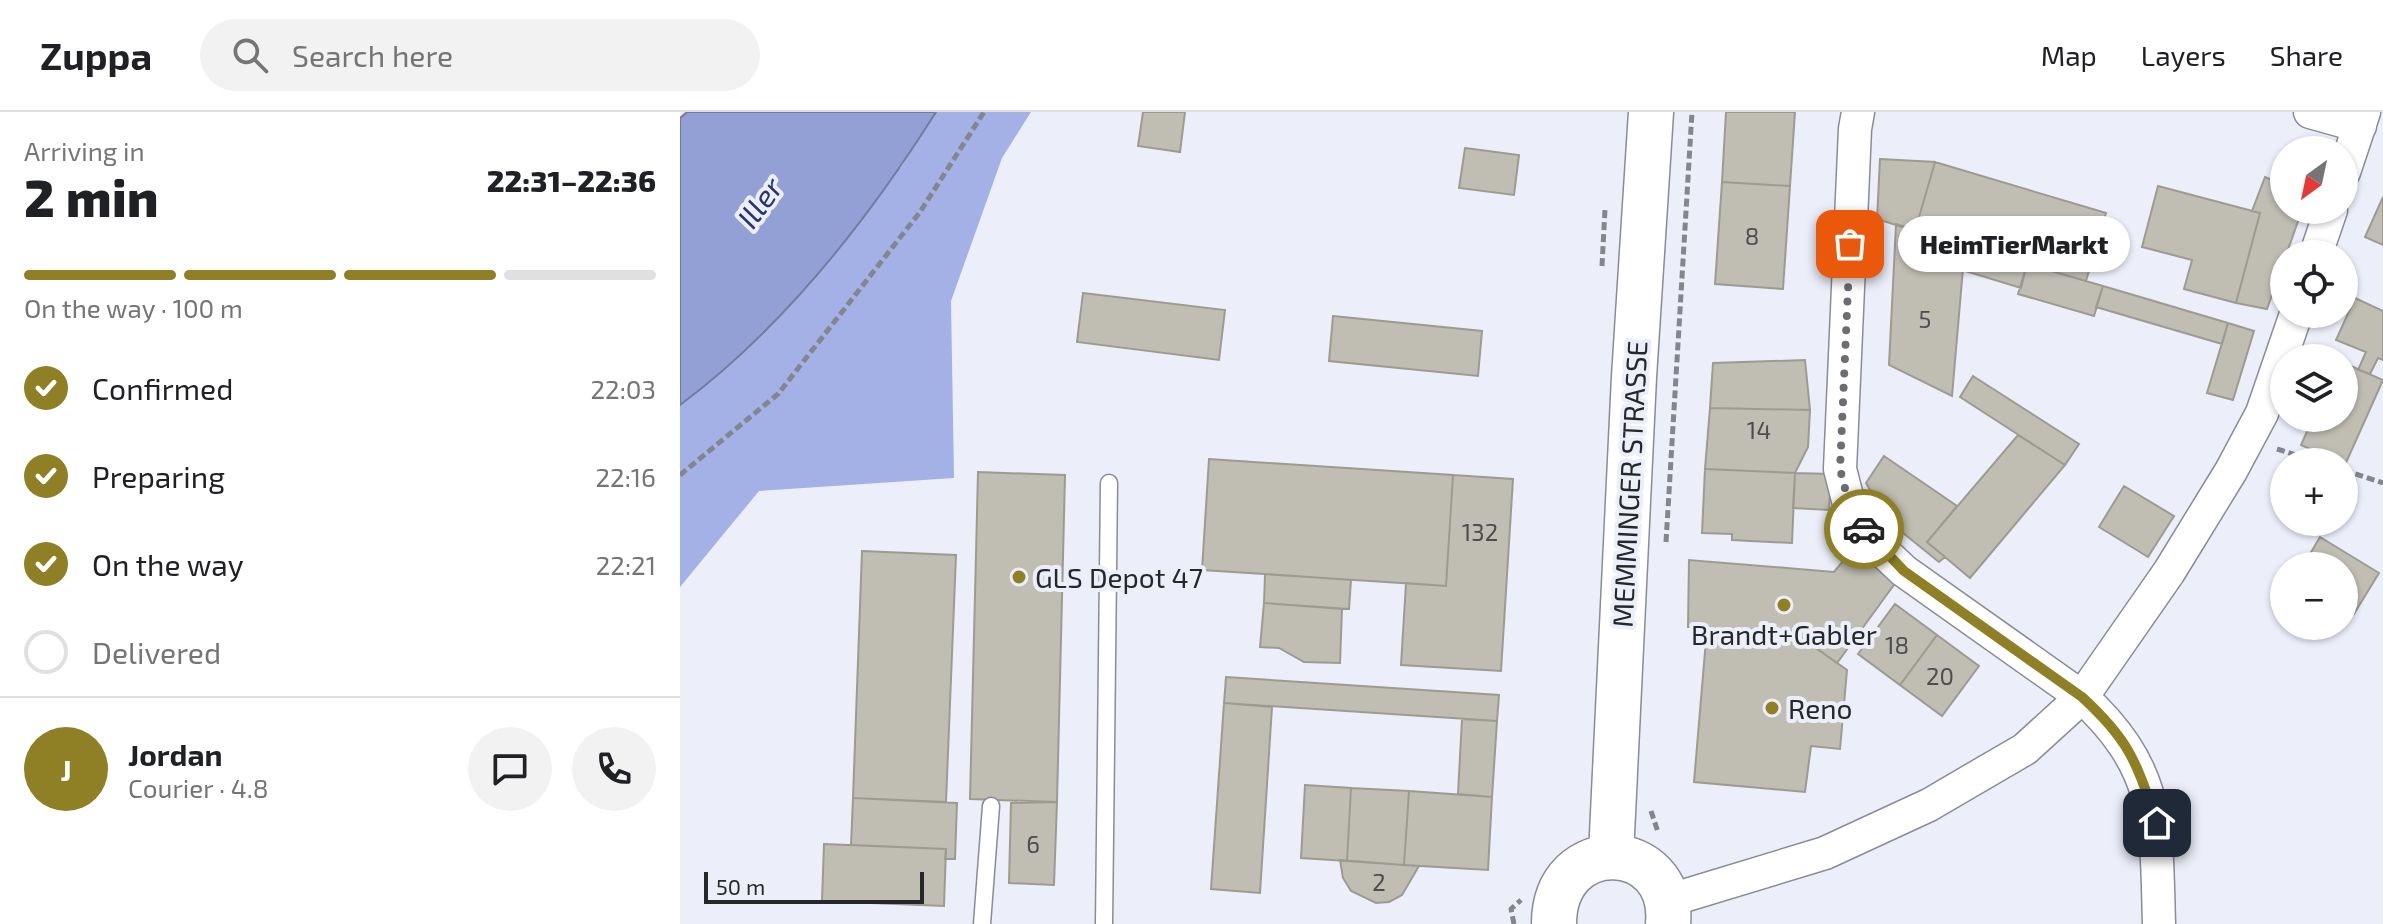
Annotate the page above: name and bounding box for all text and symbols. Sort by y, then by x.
search box [200,19,760,91]
text: Zuppa [40,32,152,78]
icon: search [228,33,272,77]
text: Search here [292,37,453,73]
text: Map [2041,38,2097,72]
text: Layers [2141,38,2226,72]
text: Share [2270,38,2343,72]
text: Arriving in [24,135,145,166]
north arrow [2270,136,2358,224]
map controls [2270,136,2358,640]
text: 22:31–22:36 [487,162,656,198]
text: 2 min [24,165,159,227]
water label: Iller [729,169,790,234]
pin [1816,210,1884,278]
callout: HeimTierMarkt [1898,216,2130,272]
house number: 8 [1745,221,1759,250]
icon: bag [1828,222,1872,266]
text: HeimTierMarkt [1920,228,2108,259]
button: locate [2270,240,2358,328]
text: On the way · 100 m [24,292,243,323]
house number: 5 [1919,304,1931,333]
street label: MEMMINGER STRASSE [1605,340,1653,628]
button: layers [2270,344,2358,432]
icon: check [24,366,68,410]
text: Confirmed [92,370,233,406]
text: 22:03 [591,373,656,404]
house number: 14 [1747,415,1771,444]
button: + [2270,448,2358,536]
icon: check [24,454,68,498]
text: Preparing [92,458,225,494]
text: 22:16 [595,461,656,492]
courier [1824,489,1904,569]
icon: car [1842,507,1886,551]
house number: 132 [1462,517,1498,546]
icon: check [24,542,68,586]
text: On the way [92,546,244,582]
text: 22:21 [596,549,656,580]
button: − [2270,552,2358,640]
place label: GLS Depot 47 [1035,560,1203,594]
marker: GLS Depot 47 [1010,568,1028,586]
marker: Brandt+Gabler [1775,596,1793,614]
place label: Brandt+Gabler [1691,617,1877,651]
house number: 18 [1885,630,1909,659]
text: Delivered [92,634,221,670]
house number: 20 [1926,661,1954,690]
place label: Reno [1788,691,1852,725]
marker: Reno [1763,699,1781,717]
button: chat [468,727,552,811]
button: phone [572,727,656,811]
text: Jordan [128,736,223,772]
text: J [60,751,72,787]
text: Courier · 4.8 [128,772,269,803]
pin [2123,789,2191,857]
icon: home [2135,801,2179,845]
house number: 6 [1026,829,1040,858]
house number: 2 [1372,867,1386,896]
scale bar [704,868,924,904]
text: 50 m [716,873,765,899]

